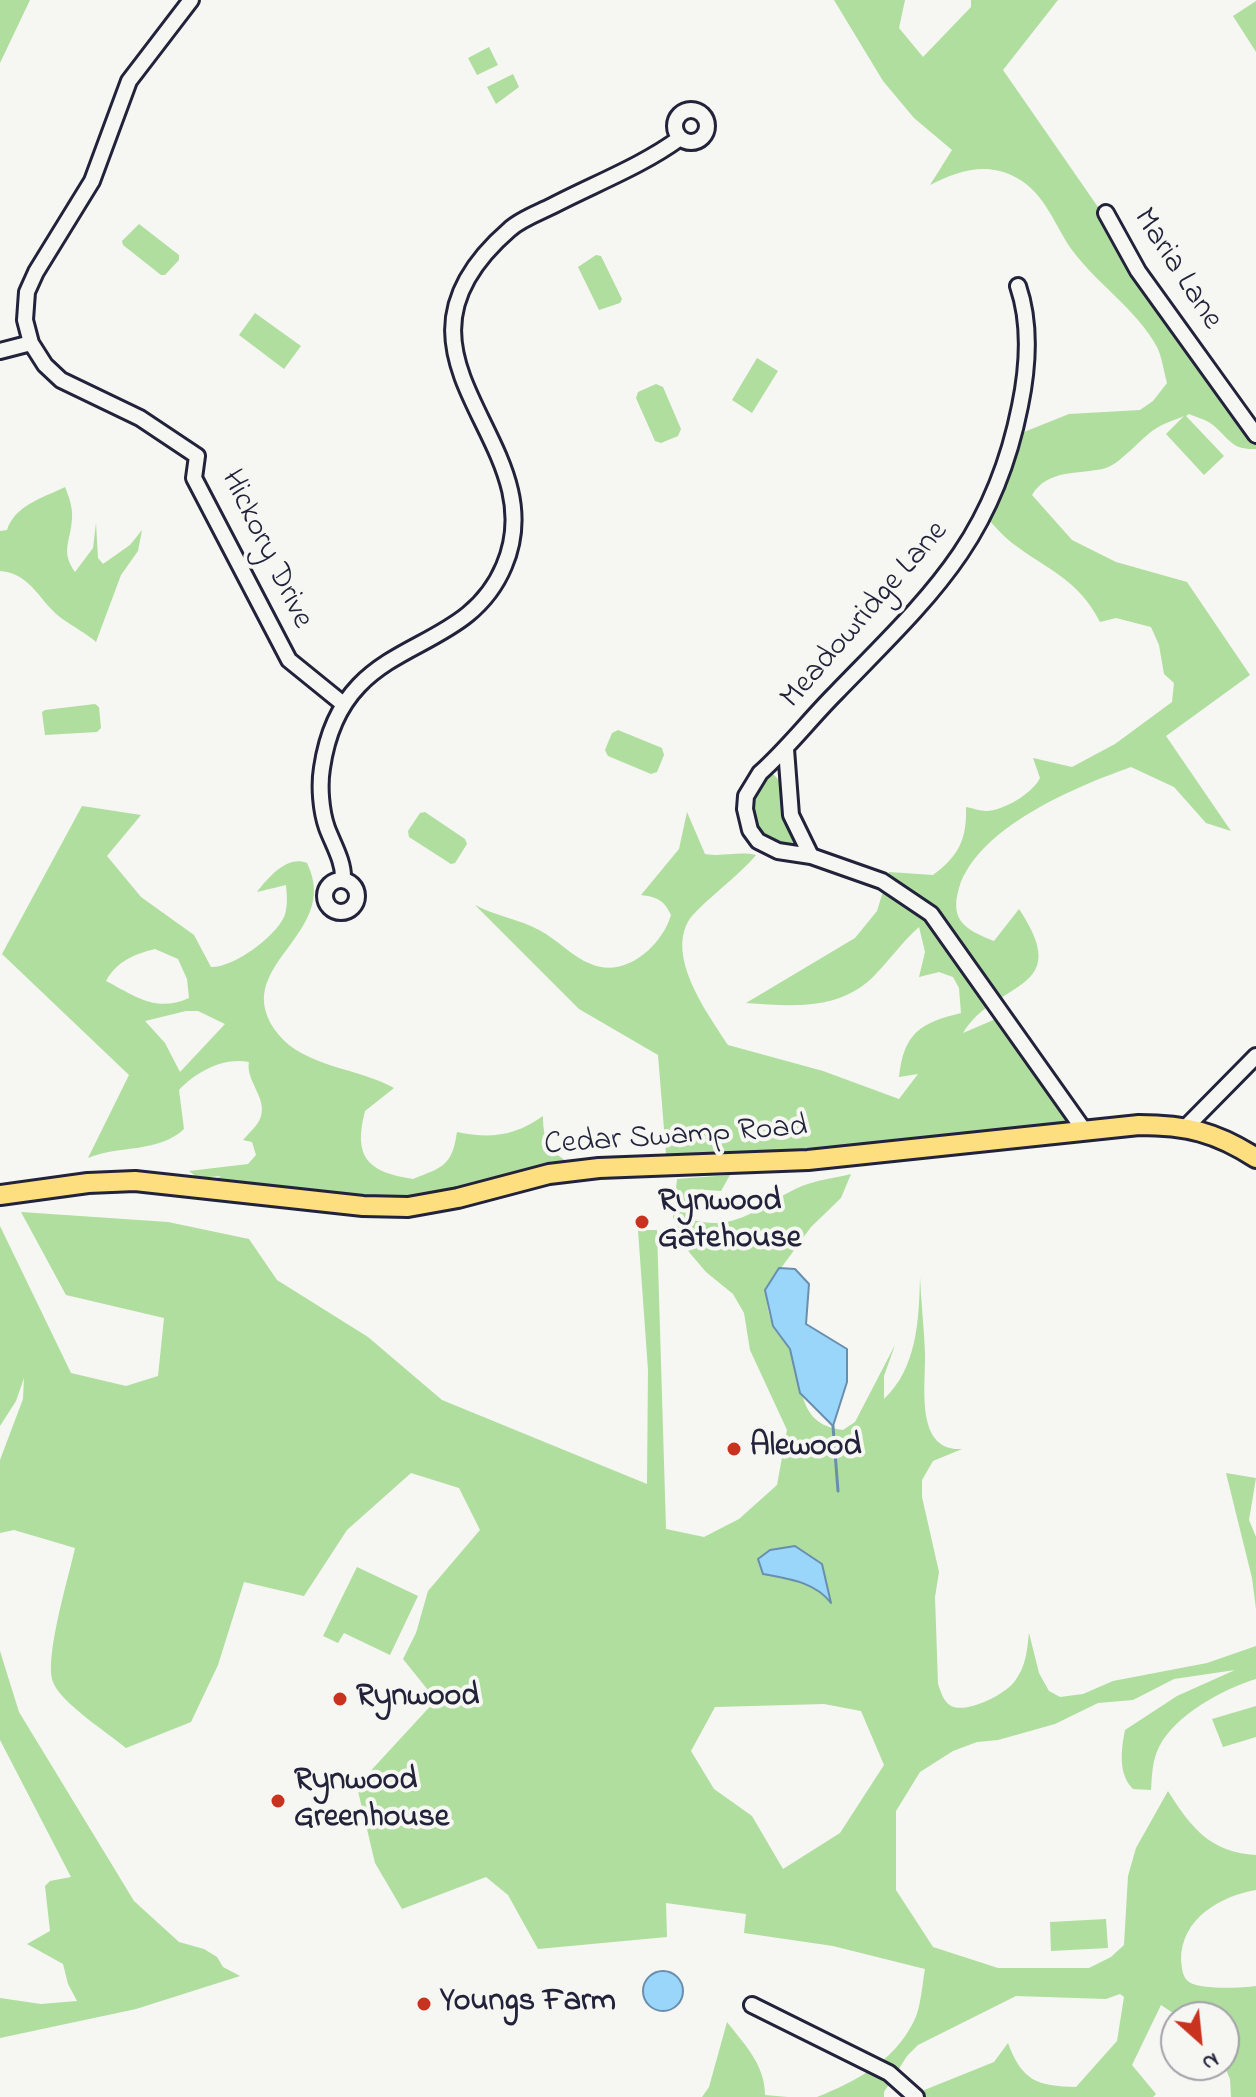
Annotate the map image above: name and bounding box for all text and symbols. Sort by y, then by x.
street label: Maria Lane [1123,202,1229,338]
street label: Hickory Drive [210,464,320,636]
street label: Meadowridge Lane [774,514,958,718]
street label: Cedar Swamp Road [543,1110,809,1166]
place label: Rynwood Gatehouse [658,1185,801,1260]
marker: Rynwood Gatehouse [633,1213,651,1231]
place label: Alewood [750,1430,861,1468]
marker: Alewood [725,1440,743,1458]
place label: Rynwood [356,1680,479,1718]
marker: Rynwood [331,1690,349,1708]
place label: Rynwood Greenhouse [294,1764,449,1839]
marker: Rynwood Greenhouse [269,1792,287,1810]
place label: Youngs Farm [440,1985,616,2023]
marker: Youngs Farm [415,1995,433,2013]
north arrow [1160,2001,1240,2081]
text: N [1196,2043,1224,2078]

